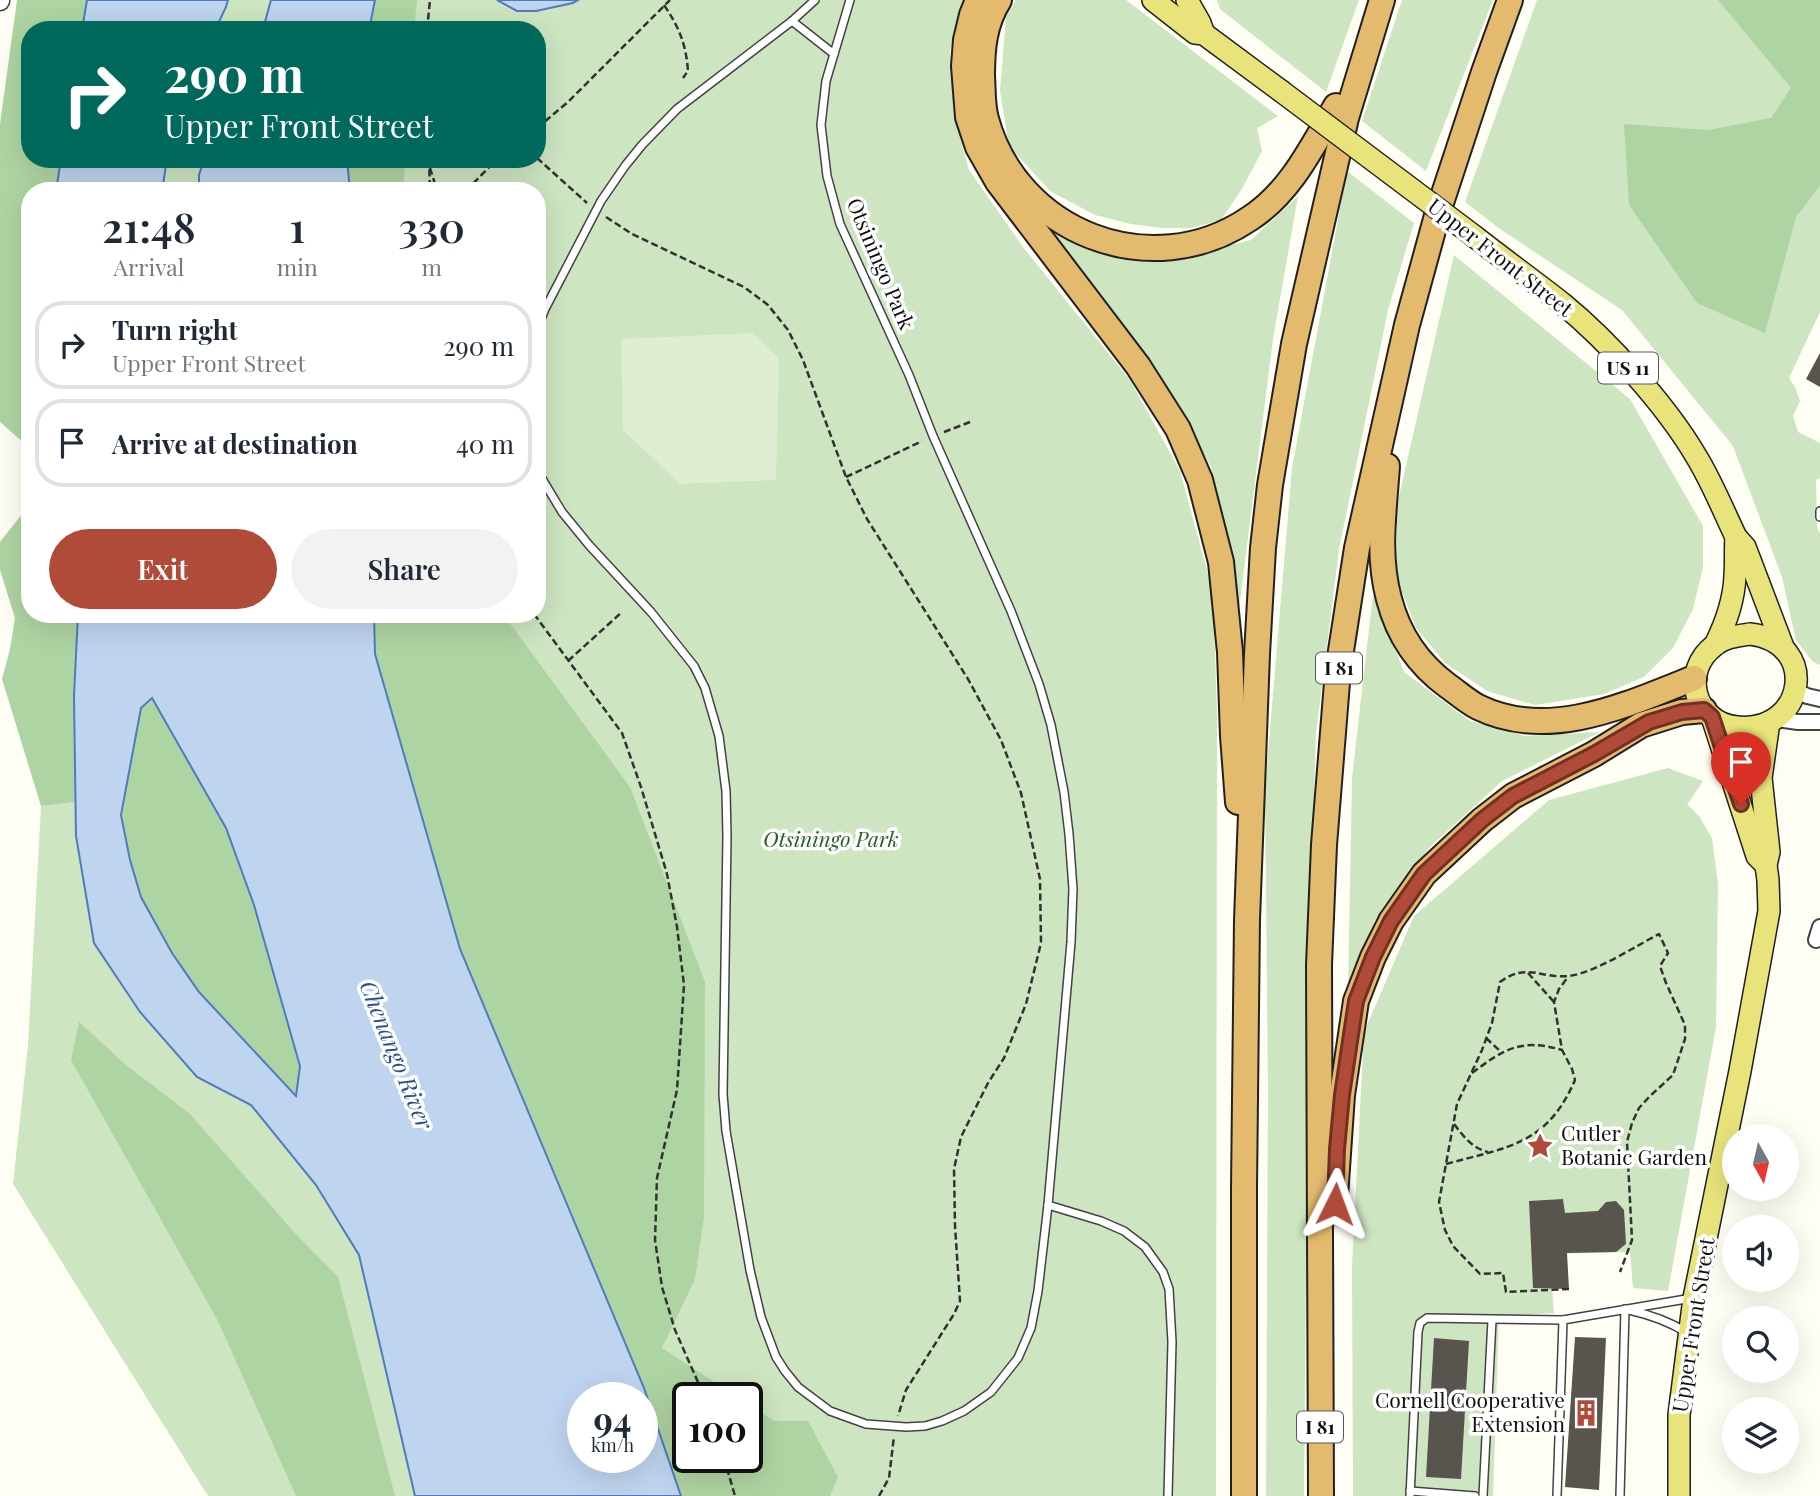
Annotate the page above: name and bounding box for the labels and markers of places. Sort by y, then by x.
pin [1711,732,1771,804]
place label: Cutler Botanic Garden [1561,1118,1707,1170]
place icon: Cutler Botanic Garden [1525,1131,1555,1161]
place label: Cornell Cooperative Extension [1375,1385,1565,1437]
building icon: Cornell Cooperative Extension [1571,1398,1601,1428]

